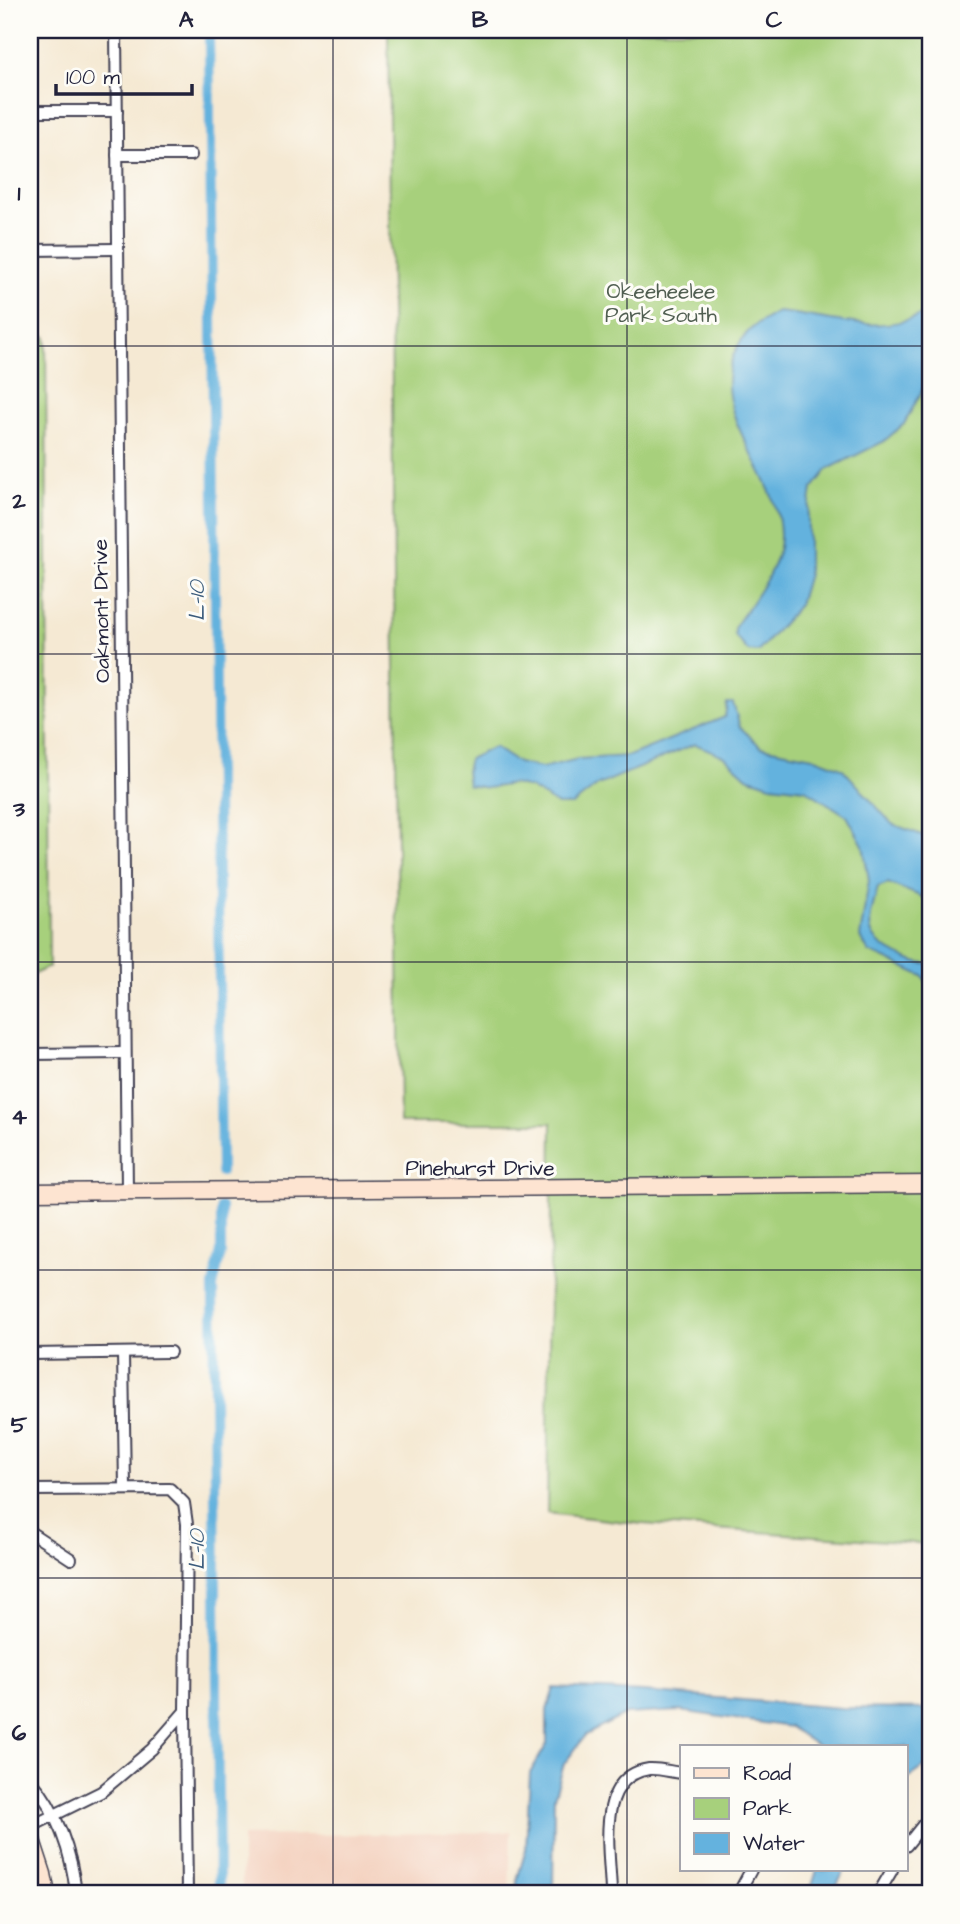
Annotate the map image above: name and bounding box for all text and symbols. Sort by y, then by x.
text: A [179,4,194,36]
text: B [472,4,489,36]
text: C [766,4,783,36]
scale bar [56,52,192,96]
text: 100 m [66,63,121,92]
text: 1 [18,177,21,209]
park label: Okeeheelee Park South [605,277,718,330]
text: 2 [11,485,26,517]
street label: Oakmont Drive [86,539,117,683]
water label: L-10 [181,578,213,622]
text: 3 [12,793,25,825]
text: 4 [11,1101,27,1133]
street label: Pinehurst Drive [405,1154,555,1183]
text: 5 [11,1409,28,1441]
water label: L-10 [181,1527,213,1571]
text: 6 [12,1717,27,1749]
legend [680,1745,908,1871]
text: Road [743,1759,791,1788]
text: Park [743,1794,792,1823]
text: Water [743,1829,805,1858]

